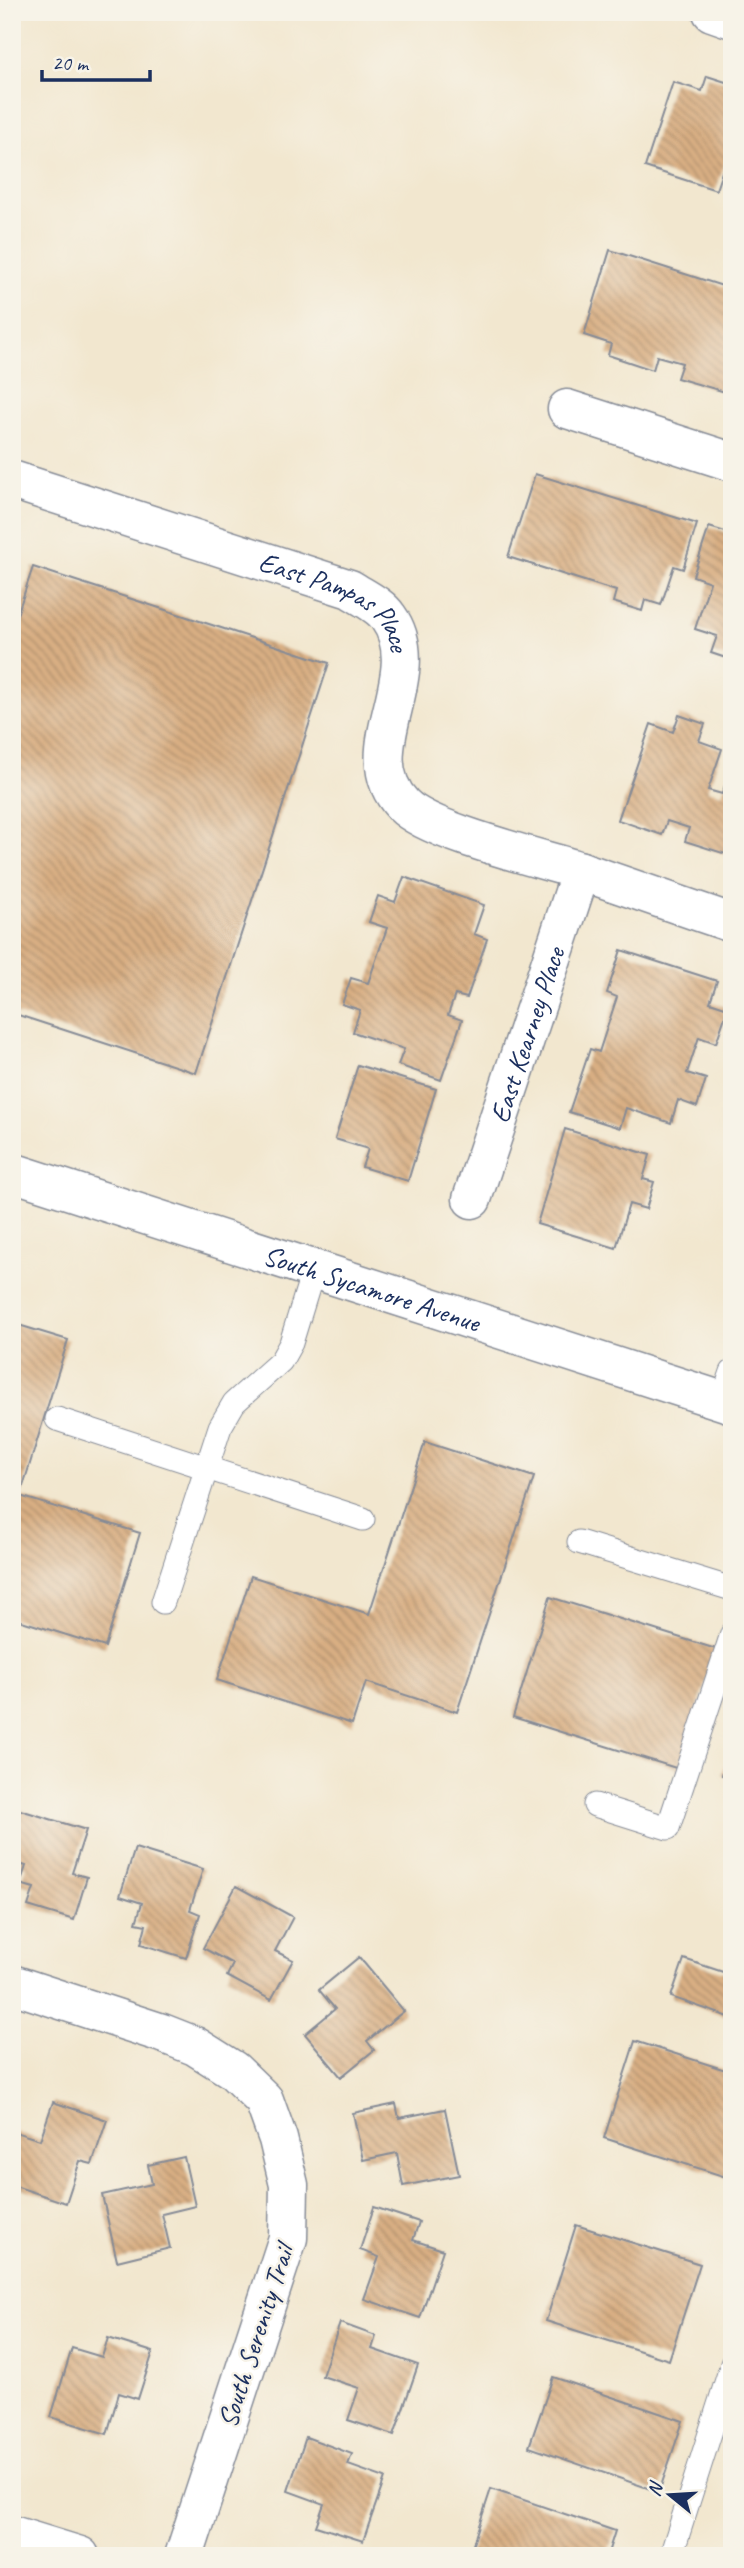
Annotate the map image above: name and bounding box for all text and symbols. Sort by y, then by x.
scale bar [42,38,150,82]
text: 20 m [52,50,90,76]
street label: East Pampas Place [255,544,418,656]
street label: East Kearney Place [482,941,573,1127]
street label: South Sycamore Avenue [259,1237,486,1340]
street label: South Serenity Trail [210,2236,303,2432]
north arrow [636,2460,706,2530]
text: N [642,2478,669,2499]

